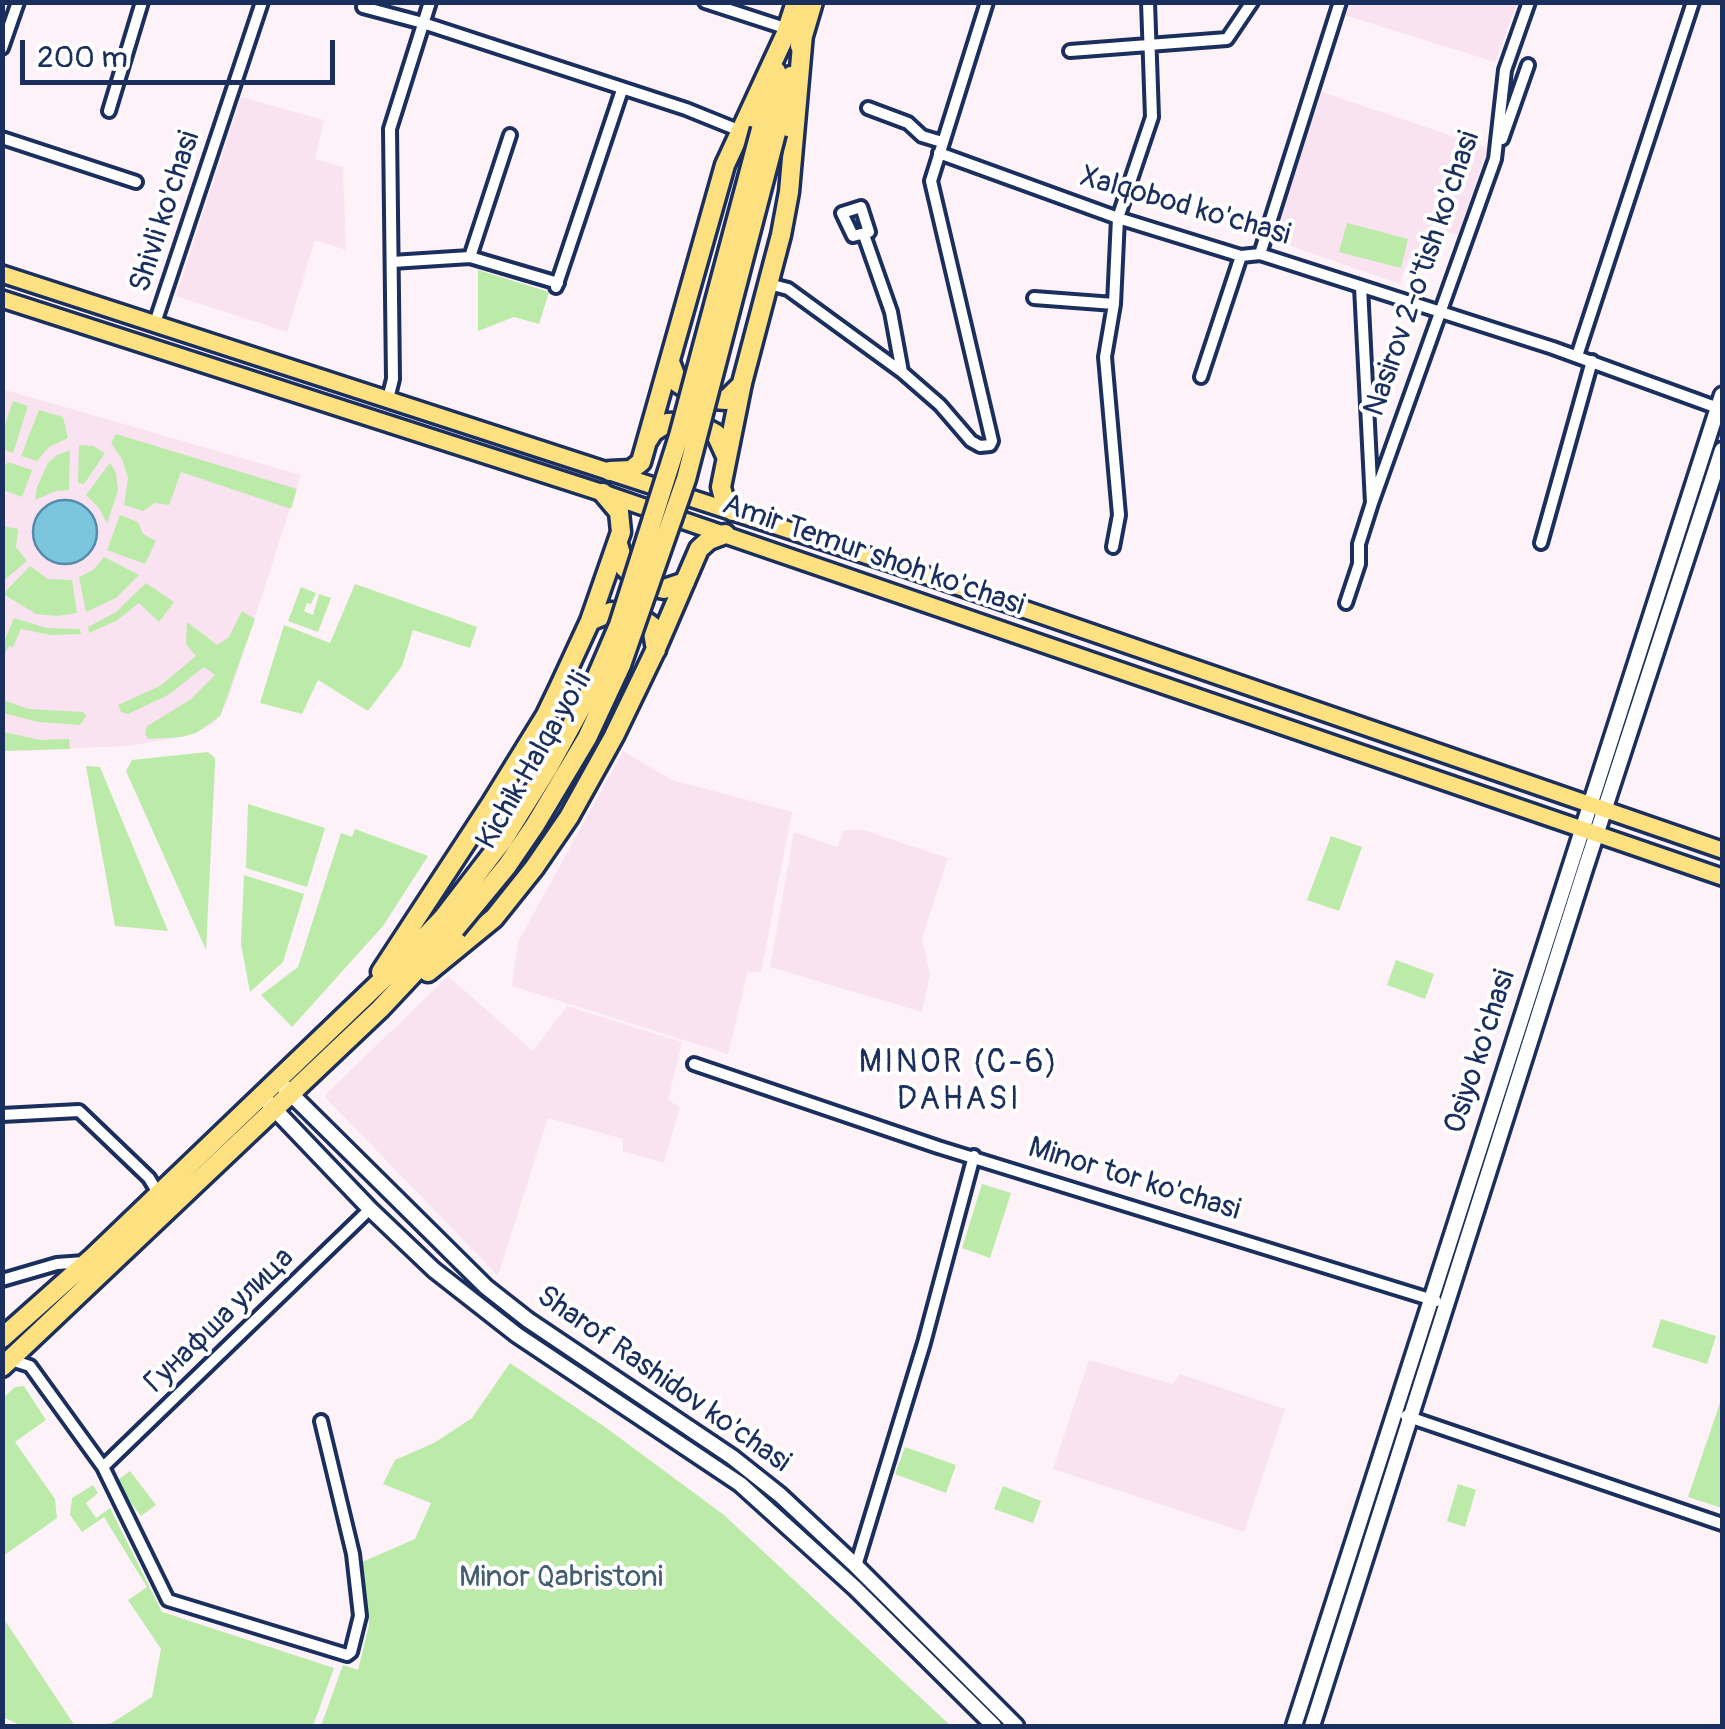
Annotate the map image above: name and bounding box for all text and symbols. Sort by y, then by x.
scale bar [25,20,340,82]
text: 200 m [37,39,128,76]
street label: Shivli ko'chasi [123,127,209,297]
street label: Nasirov 2-o'tish ko'chasi [1357,127,1489,421]
street label: Xalqobod ko'chasi [1076,160,1294,254]
street label: Amir Temur shoh ko'chasi [717,487,1029,625]
street label: Kichik Halqa yo'li [470,666,600,856]
street label: Osiyo ko'chasi [1438,966,1524,1138]
district label: MINOR (C-6) DAHASI [859,1045,1059,1120]
street label: Minor tor ko'chasi [1024,1131,1244,1229]
street label: Гунафша улица [138,1241,302,1401]
street label: Sharof Rashidov ko'chasi [529,1279,797,1481]
park label: Minor Qabristoni [459,1560,663,1596]

